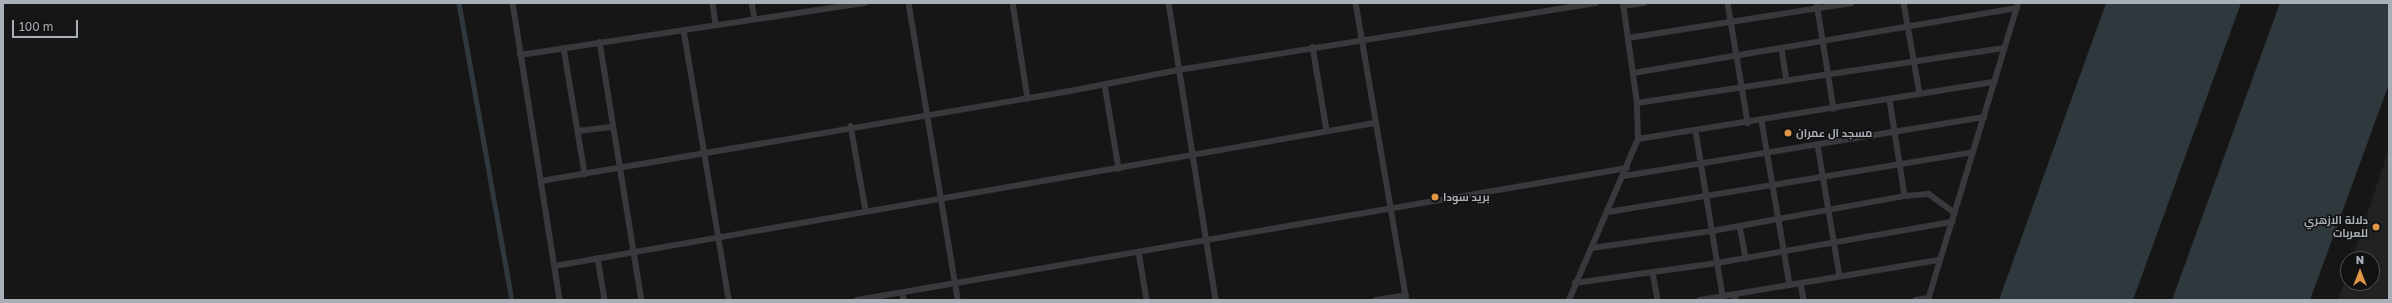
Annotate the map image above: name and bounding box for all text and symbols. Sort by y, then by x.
scale bar [14,12,80,38]
text: 100 m [19,19,53,34]
place label: مسجد ال عمران [1796,126,1872,140]
marker: مسجد ال عمران [1783,128,1793,138]
place label: بريد سودا [1443,190,1490,204]
marker: بريد سودا [1430,192,1440,202]
place label: دلالة الازهري للعربات [2304,214,2368,240]
marker: دلالة الازهري للعربات [2371,222,2381,232]
north arrow [2340,251,2380,291]
text: N [2356,253,2364,266]

